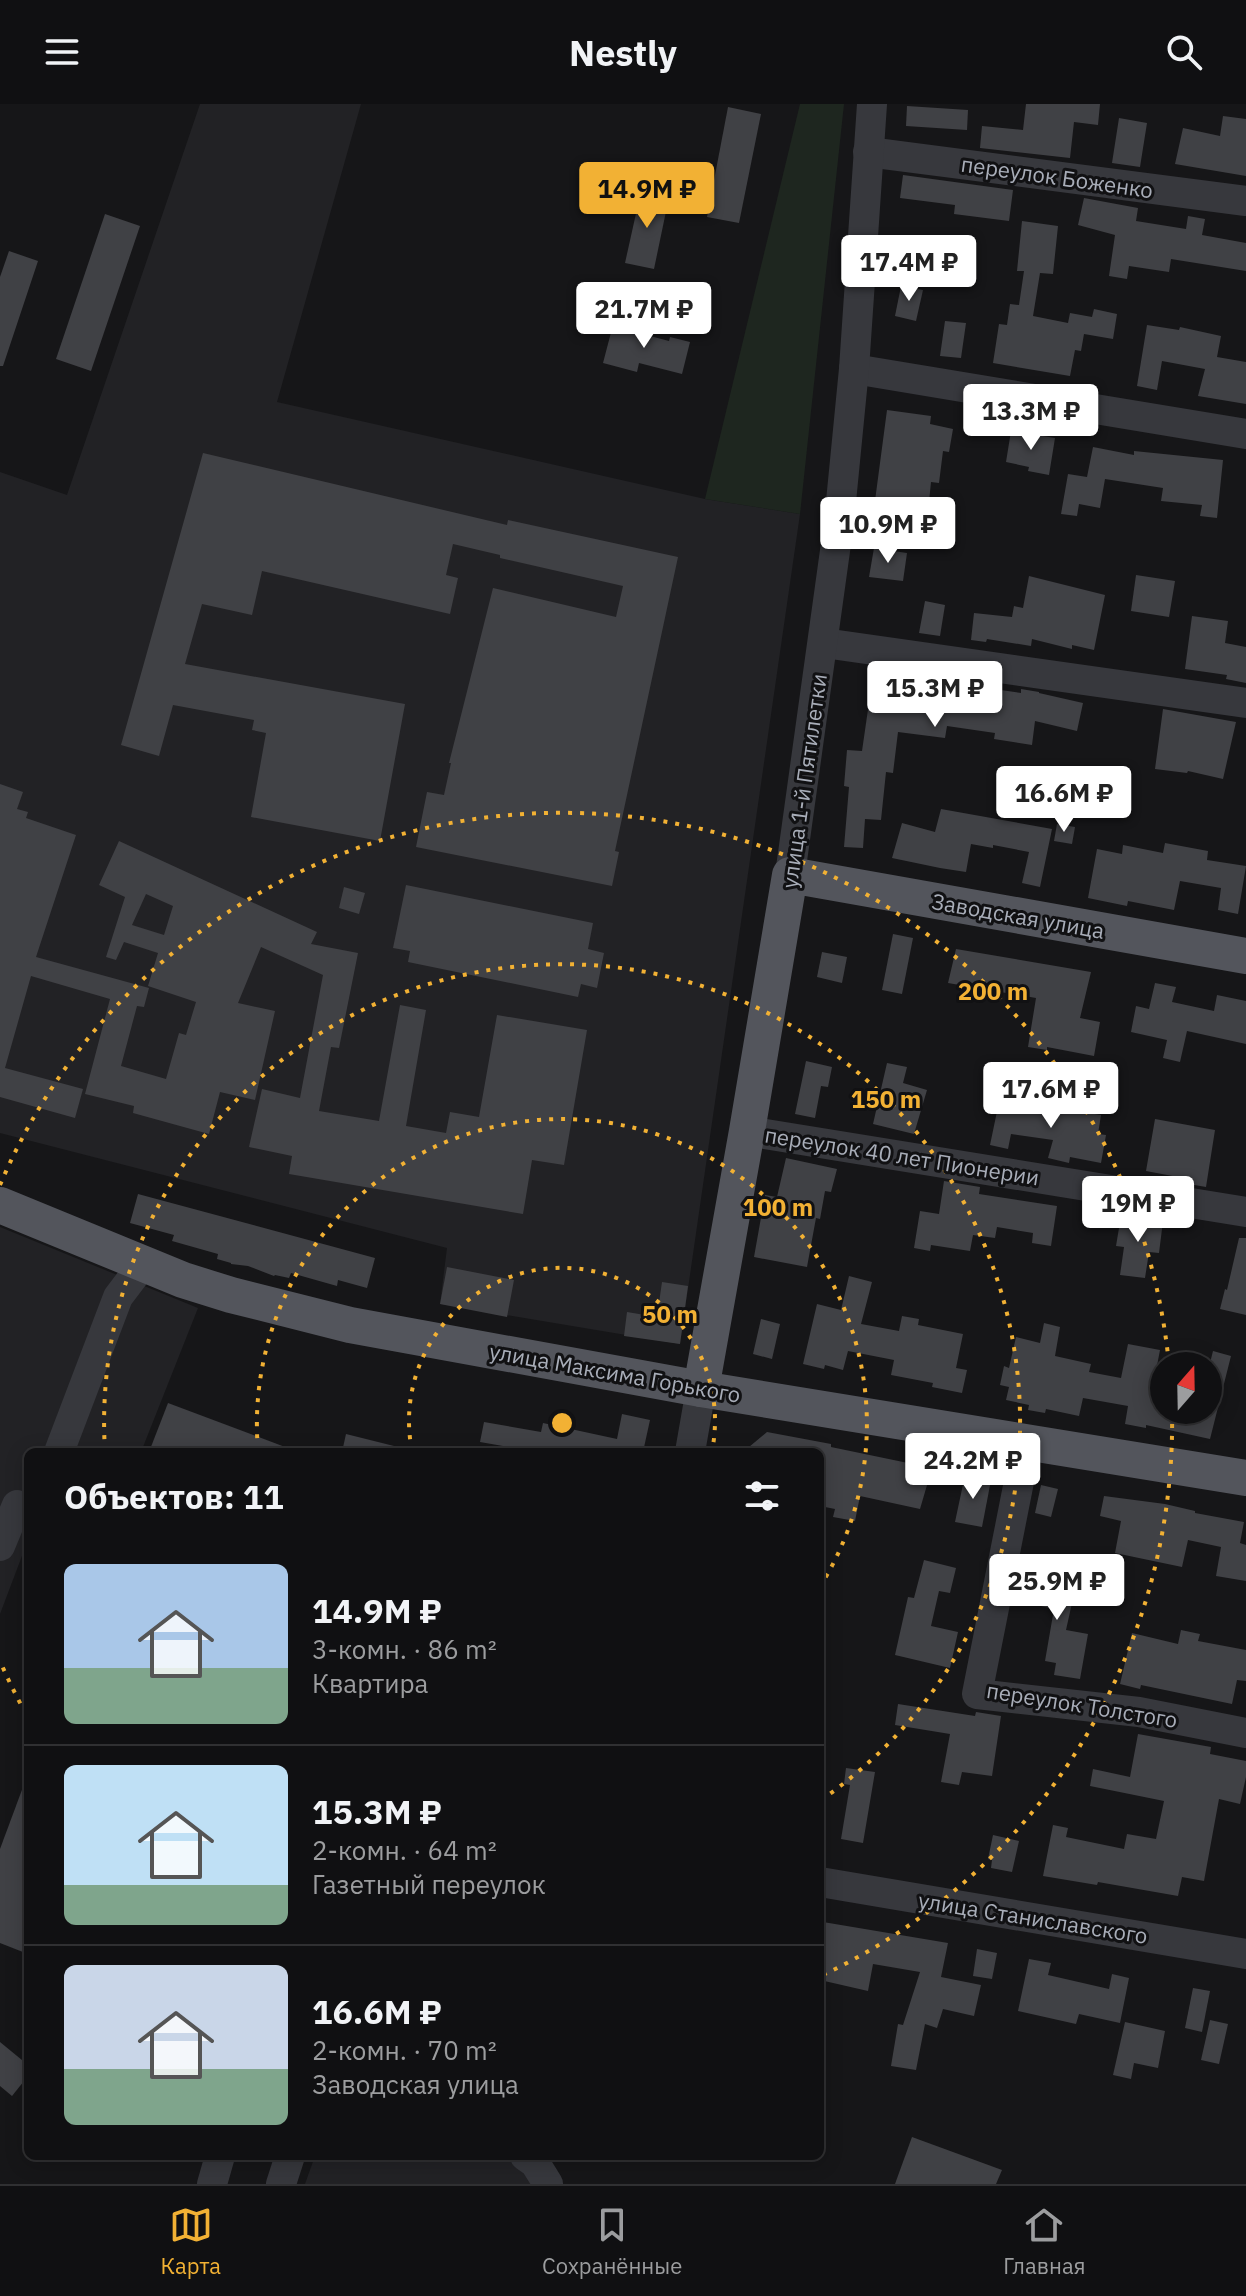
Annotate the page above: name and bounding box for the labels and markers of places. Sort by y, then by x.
pin: 14.9M ₽ [573,162,721,230]
pin: 17.4M ₽ [835,235,983,303]
pin: 21.7M ₽ [570,282,718,350]
pin: 13.3M ₽ [957,384,1105,452]
pin: 10.9M ₽ [814,497,962,565]
pin: 15.3M ₽ [861,661,1009,729]
pin: 16.6M ₽ [990,766,1138,834]
pin: 17.6M ₽ [977,1062,1125,1130]
pin: 19M ₽ [1082,1176,1194,1244]
centre of rings [548,1409,576,1437]
pin: 24.2M ₽ [899,1433,1047,1501]
pin: 25.9M ₽ [983,1554,1131,1622]

